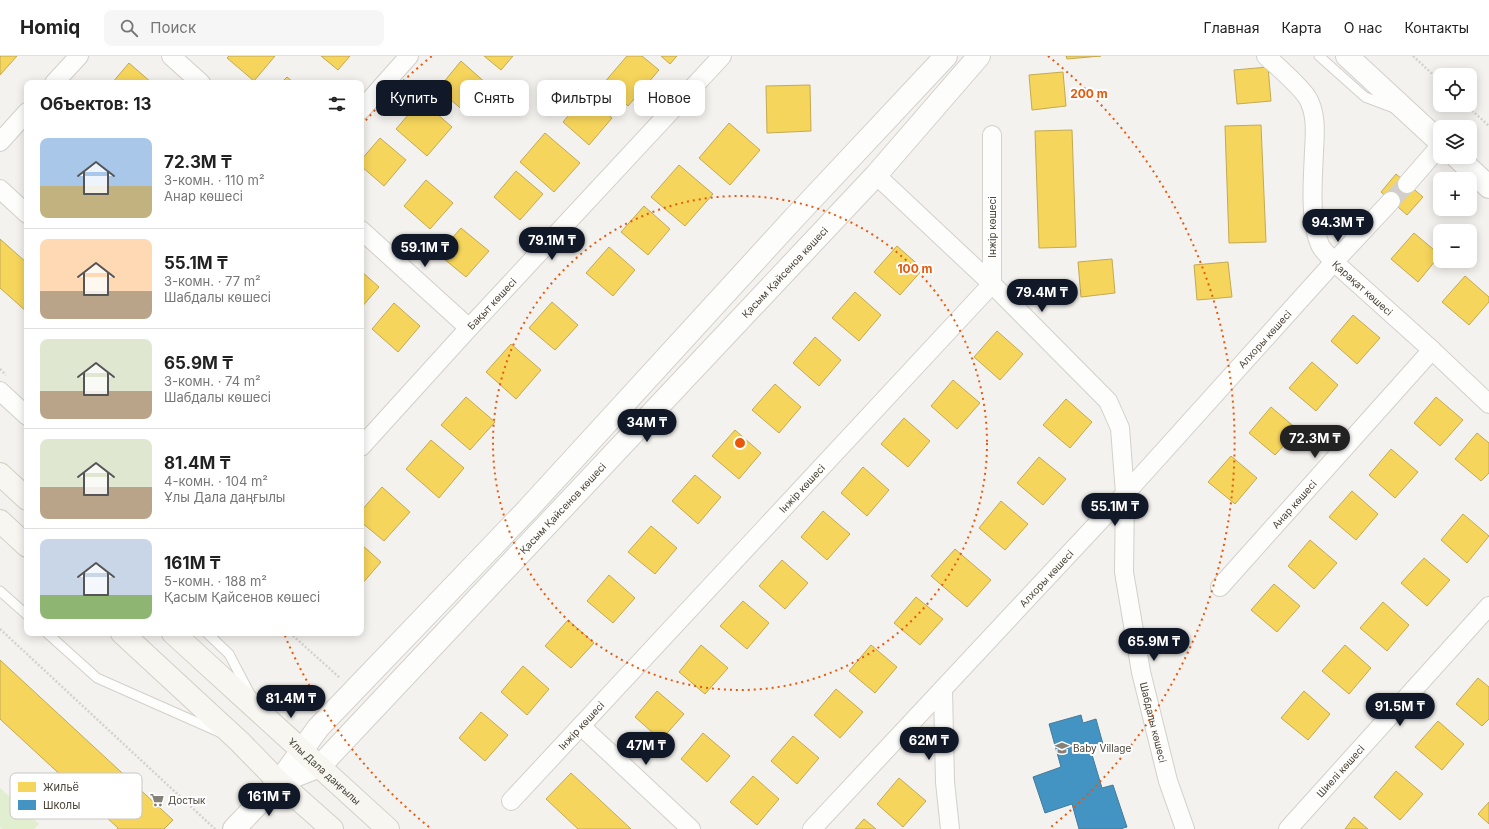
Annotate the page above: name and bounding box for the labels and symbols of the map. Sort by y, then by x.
text: 200 m [1070,86,1108,101]
street label: Інжір көшесі [986,196,998,258]
pin: 94.3M ₸ [1301,209,1375,243]
street label: Қасым Қайсенов көшесі [739,224,830,320]
pin: 79.1M ₸ [515,227,589,261]
pin: 59.1M ₸ [388,234,462,268]
street label: Қарақат көшесі [1330,258,1395,318]
text: 100 m [897,261,933,276]
street label: Бақыт көшесі [465,275,519,332]
pin: 79.4M ₸ [1005,279,1079,313]
street label: Алхоры көшесі [1235,308,1294,370]
pin: 34M ₸ [619,409,675,443]
pin: 72.3M ₸ [1278,425,1352,459]
centre of rings [733,436,747,450]
street label: Қасым Қайсенов көшесі [517,460,608,556]
street label: Інжір көшесі [777,462,827,515]
street label: Анар көшесі [1269,478,1319,531]
pin: 55.1M ₸ [1078,493,1152,527]
street label: Алхоры көшесі [1017,547,1076,609]
pin: 65.9M ₸ [1117,628,1191,662]
street label: Шабдалы көшесі [1138,681,1169,764]
pin: 81.4M ₸ [254,685,328,719]
pin: 91.5M ₸ [1363,693,1437,727]
street label: Інжір көшесі [556,699,606,752]
pin: 62M ₸ [901,727,957,761]
pin: 47M ₸ [618,732,674,766]
street label: Ұлы Дала даңғылы [286,735,363,807]
school or university icon: Baby Village [1054,740,1070,756]
place label: Baby Village [1073,742,1131,754]
street label: Шиелі көшесі [1314,743,1367,800]
legend [10,773,142,819]
text: Жильё [43,780,79,794]
pin: 161M ₸ [236,783,302,817]
supermarket icon: Достык [149,792,165,808]
place label: Достык [168,794,206,806]
text: Школы [43,798,80,812]

